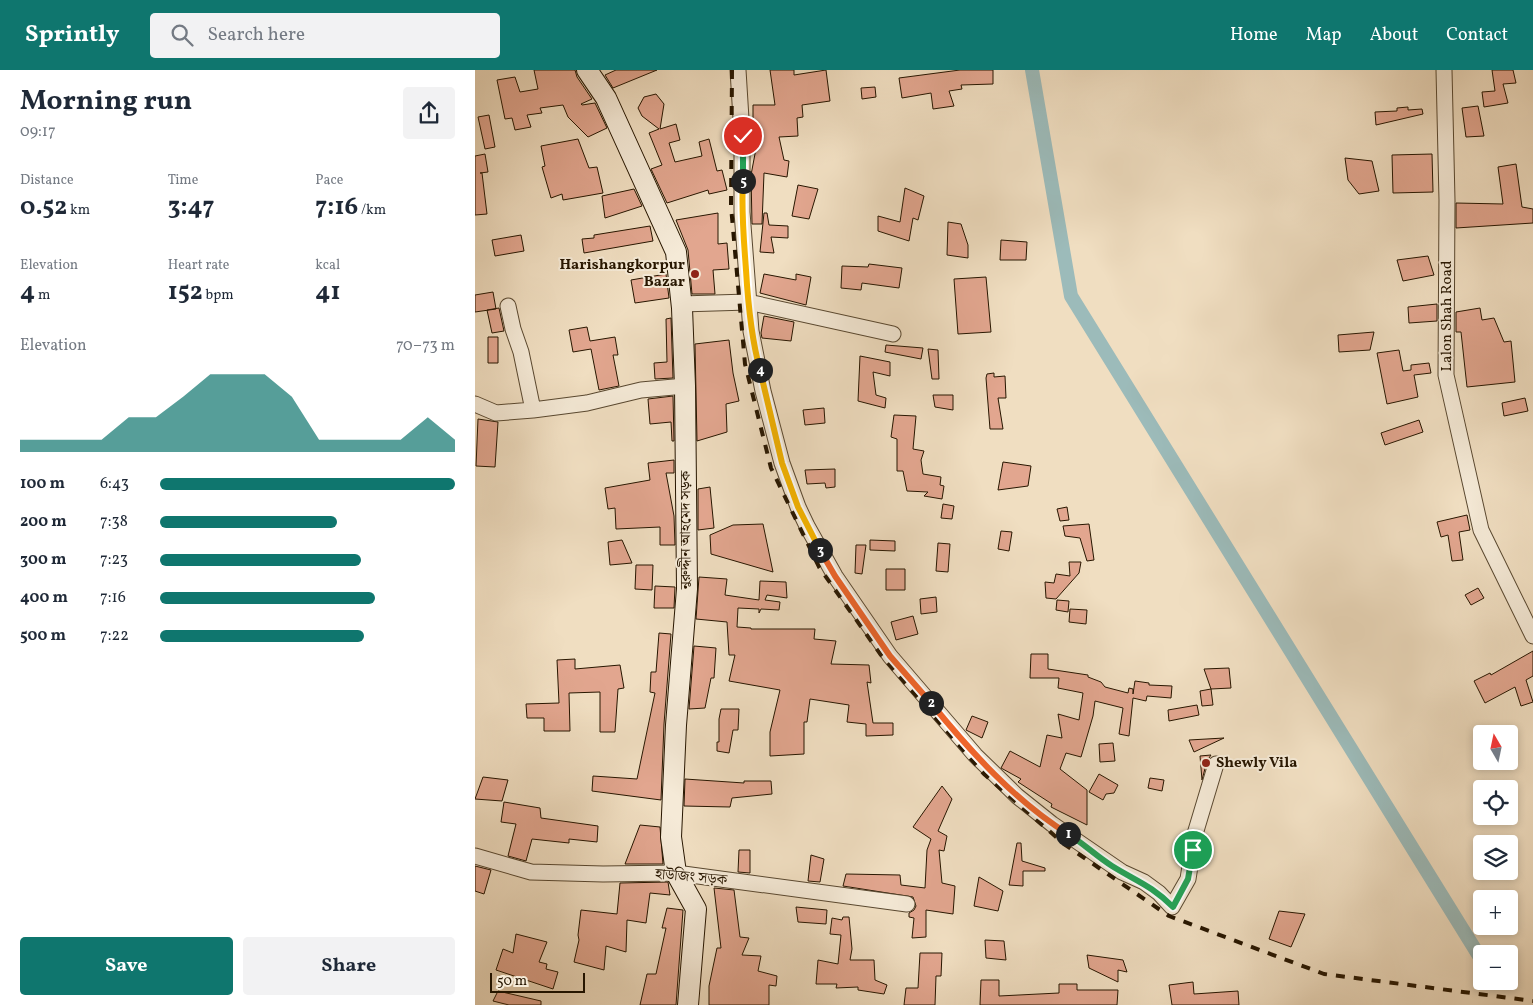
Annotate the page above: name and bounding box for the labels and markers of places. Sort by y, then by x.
pin [722,115,764,157]
pin: 5 [731,168,755,194]
place label: Harishangkorpur Bazar [559,255,685,293]
marker: Harishangkorpur Bazar [689,268,701,280]
pin: 4 [747,358,773,382]
pin: 3 [807,538,833,562]
pin: 2 [919,690,943,716]
place label: Shewly Vila [1216,753,1297,774]
marker: Shewly Vila [1200,757,1212,769]
pin: 1 [1055,822,1081,846]
pin [1172,829,1214,871]

